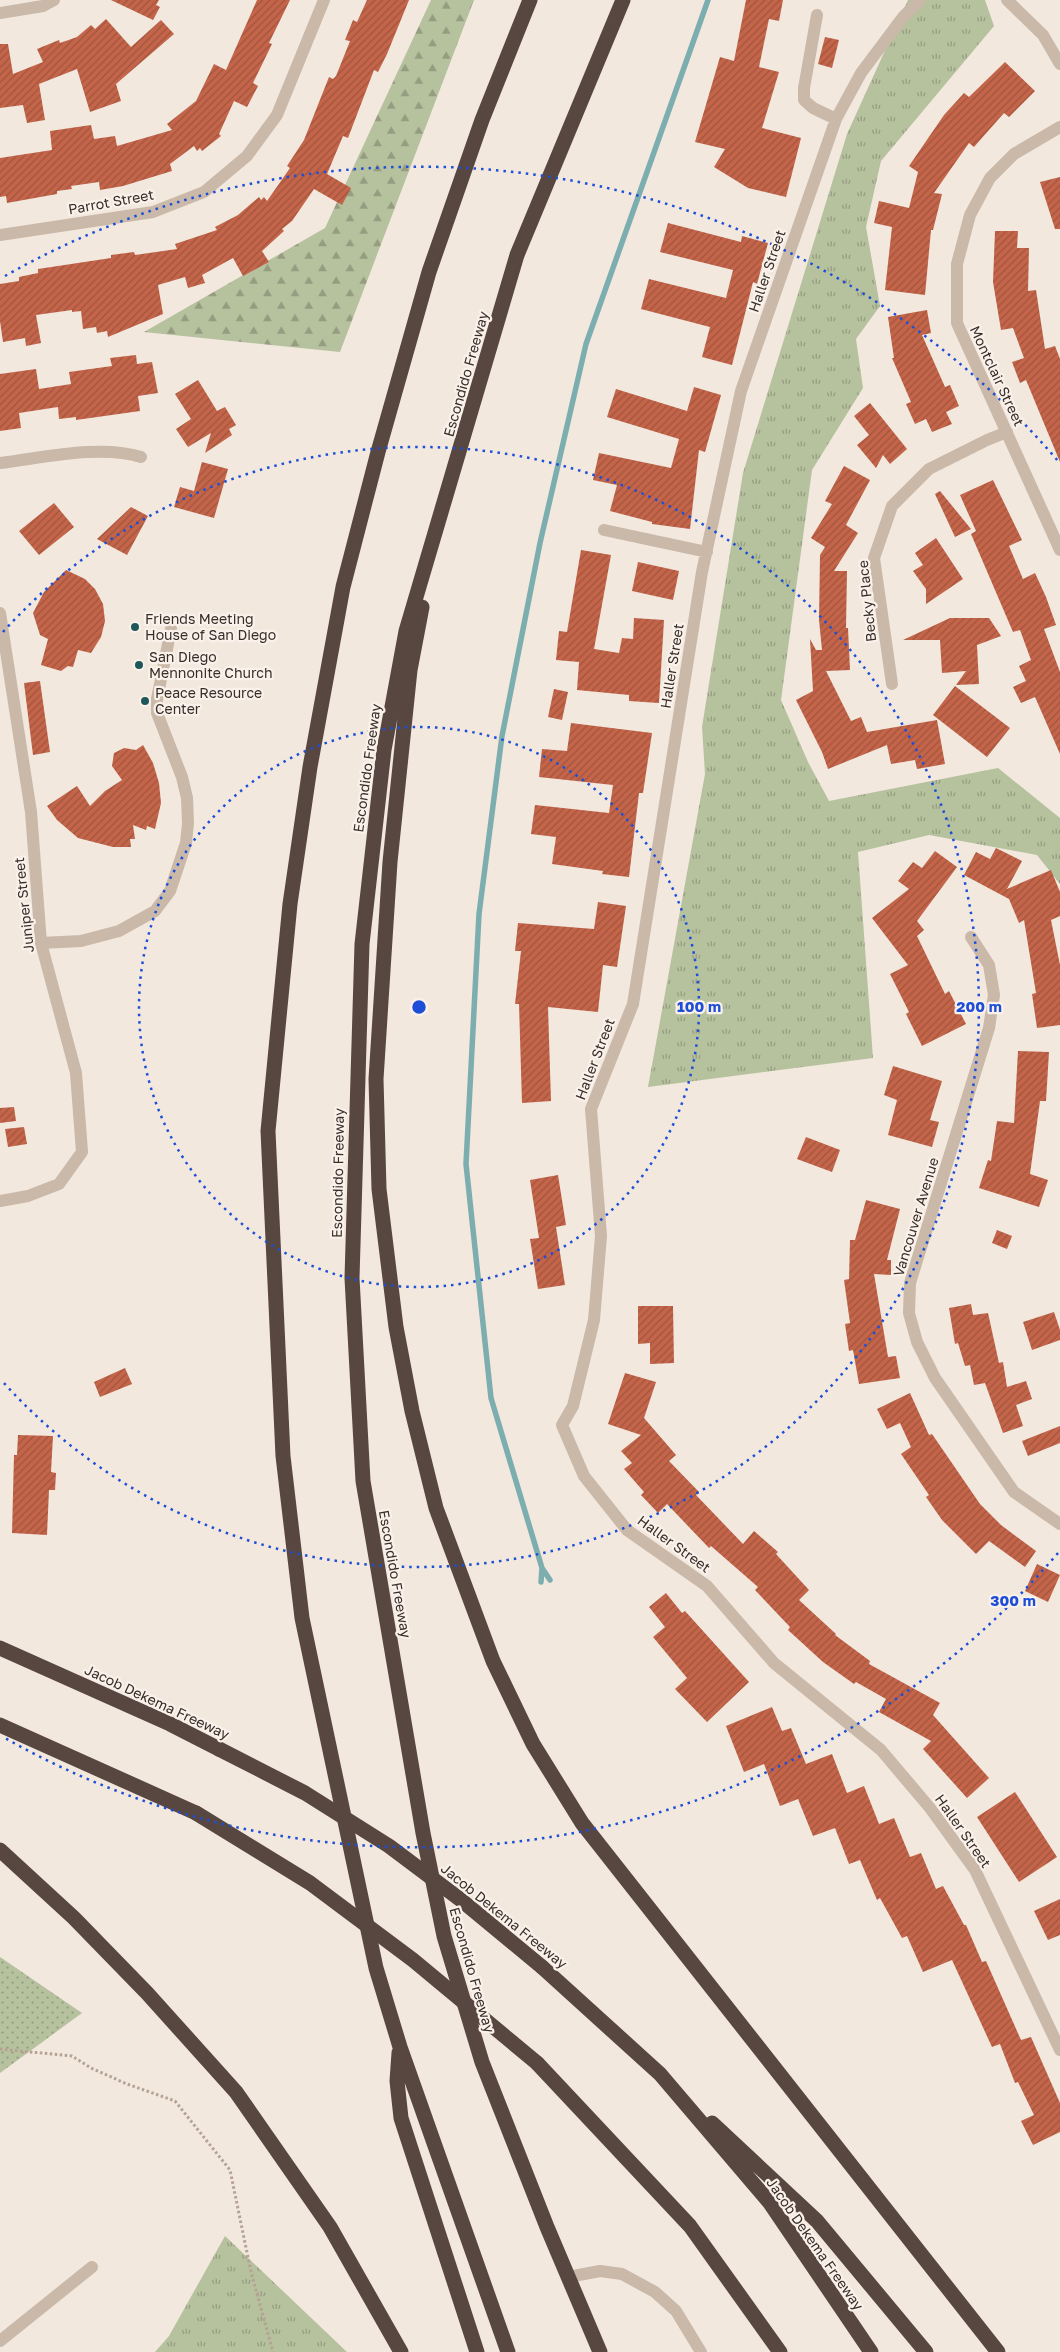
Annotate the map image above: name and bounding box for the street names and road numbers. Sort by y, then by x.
street label: Parrot Street [67,186,155,217]
street label: Haller Street [745,227,789,314]
street label: Escondido Freeway [439,309,492,439]
street label: Montclair Street [967,323,1028,429]
street label: Becky Place [854,559,879,643]
street label: Haller Street [656,622,687,710]
street label: Escondido Freeway [349,702,384,833]
street label: Juniper Street [10,857,37,954]
street label: Haller Street [571,1016,618,1102]
street label: Escondido Freeway [328,1108,347,1238]
street label: Vancouver Avenue [889,1155,942,1278]
street label: Escondido Freeway [376,1509,415,1639]
street label: Haller Street [635,1511,714,1576]
street label: Jacob Dekema Freeway [82,1661,232,1743]
street label: Haller Street [932,1791,995,1871]
street label: Jacob Dekema Freeway [438,1859,571,1972]
street label: Escondido Freeway [446,1905,499,2035]
street label: Jacob Dekema Freeway [763,2174,868,2313]

